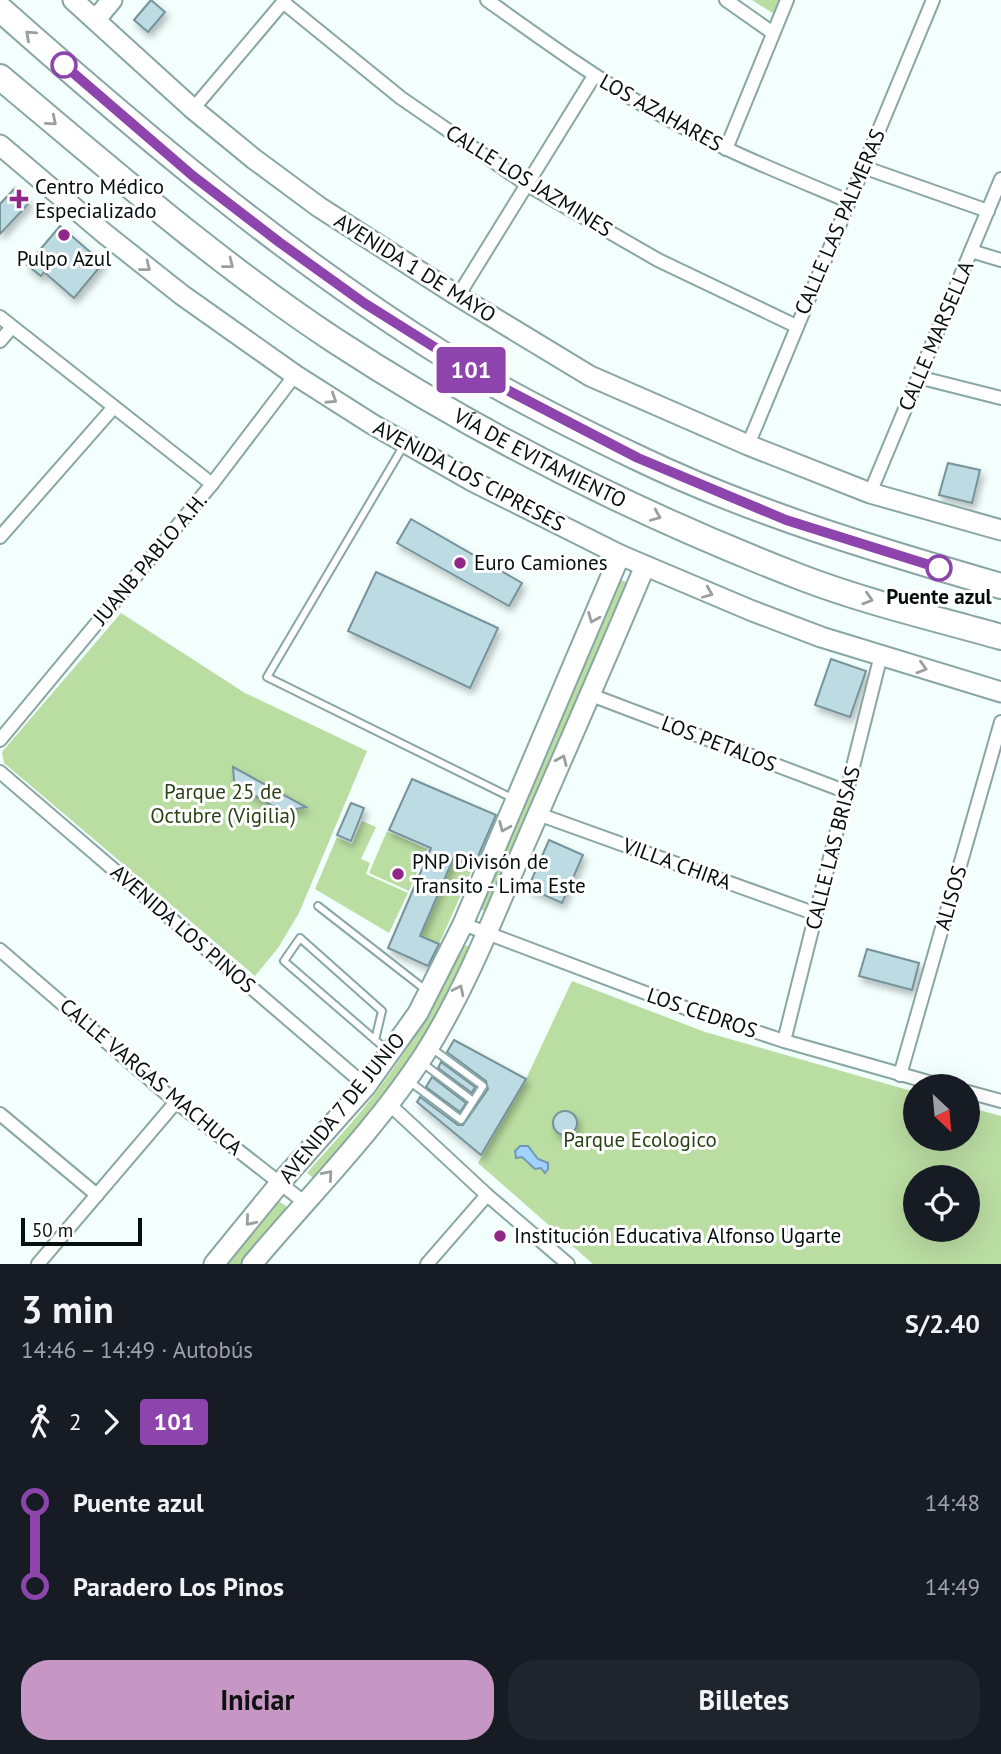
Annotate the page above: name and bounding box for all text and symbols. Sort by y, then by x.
one-way arrow [25,31,38,44]
unlabelled marker [51,52,77,78]
street label: LOS AZAHARES [595,68,728,157]
one-way arrow [44,113,57,125]
street label: CALLE LOS JAZMINES [441,118,618,243]
street label: CALLE LAS PALMERAS [788,125,891,319]
place label: Centro Médico Especializado [35,173,164,224]
marker: Centro Médico Especializado [9,189,29,209]
street label: AVENIDA 1 DE MAYO [330,207,501,328]
marker: Pulpo Azul [56,227,72,243]
place label: Pulpo Azul [17,245,111,272]
one-way arrow [221,256,234,269]
street label: CALLE MARSELLA [892,256,980,415]
one-way arrow [139,258,151,271]
line badge: 101 [431,347,511,393]
text: 101 [451,354,491,385]
one-way arrow [324,390,337,403]
street label: VÍA DE EVITAMIENTO [448,401,631,514]
street label: AVENIDA LOS CIPRESES [369,414,570,537]
street label: JUANB PABLO A.H. [86,487,213,631]
one-way arrow [649,508,662,522]
place label: Euro Camiones [474,549,608,576]
marker: Euro Camiones [452,555,468,571]
marker: Puente azul [926,555,952,581]
place label: Puente azul [886,583,993,610]
one-way arrow [701,584,713,598]
one-way arrow [862,590,874,605]
one-way arrow [588,611,602,623]
one-way arrow [916,659,928,674]
street label: LOS PETALOS [658,709,781,778]
one-way arrow [554,755,568,767]
street label: CALLE LAS BRISAS [799,763,866,933]
park label: Parque 25 de Octubre (Vigilia) [150,778,296,829]
one-way arrow [499,821,513,833]
street label: VILLA CHIRA [618,831,736,896]
place label: PNP Divisón de Transito - Lima Este [412,848,586,899]
street label: AVENIDA LOS PINOS [105,858,261,999]
street label: ALISOS [928,862,973,933]
marker: PNP Divisón de Transito - Lima Este [390,866,406,882]
street label: LOS CEDROS [644,981,761,1044]
one-way arrow [451,985,465,997]
street label: CALLE VARGAS MACHUCA [54,992,249,1161]
street label: AVENIDA 7 DE JUNIO [273,1027,411,1188]
north arrow [903,1074,980,1152]
map controls [903,1074,980,1242]
park label: Parque Ecologico [563,1126,717,1153]
button: locate [903,1165,980,1242]
one-way arrow [320,1170,332,1183]
one-way arrow [245,1213,258,1225]
scale bar [21,1215,142,1247]
text: 50 m [32,1218,73,1242]
place label: Institución Educativa Alfonso Ugarte [514,1222,841,1249]
marker: Institución Educativa Alfonso Ugarte [492,1228,508,1244]
text: 3 min [21,1284,114,1333]
text: S/2.40 [905,1307,980,1340]
text: 14:46 – 14:49 · Autobús [21,1335,253,1364]
icon: walk [21,1403,59,1441]
icon: forward [92,1403,130,1441]
text: 101 [154,1406,194,1437]
text: 2 [69,1407,82,1436]
text: Puente azul [73,1486,204,1519]
text: 14:48 [925,1488,980,1517]
text: Paradero Los Pinos [73,1570,284,1603]
text: 14:49 [925,1572,980,1601]
button: Iniciar [21,1660,494,1740]
button: Billetes [508,1660,980,1740]

